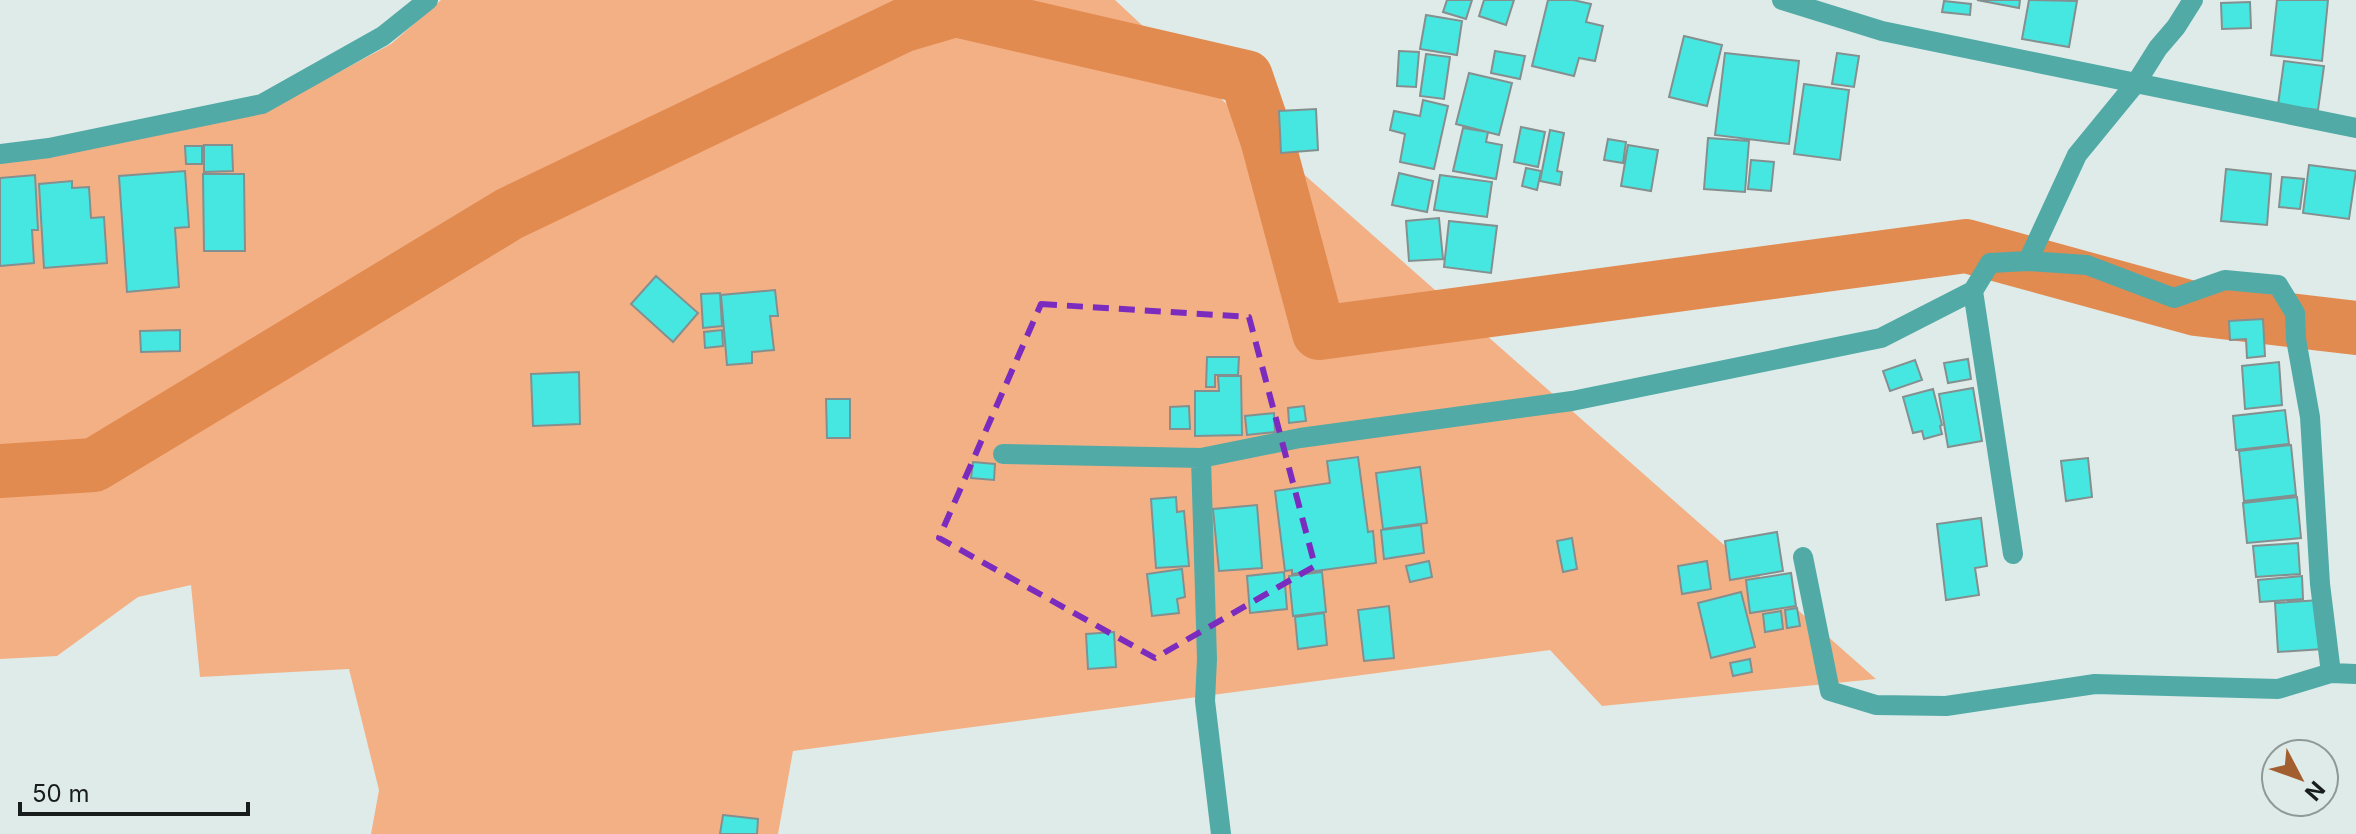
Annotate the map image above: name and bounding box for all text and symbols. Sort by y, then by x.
north arrow [2260,738,2340,818]
scale bar [20,766,248,816]
text: N [2300,776,2330,806]
text: 50 m [32,779,90,808]

